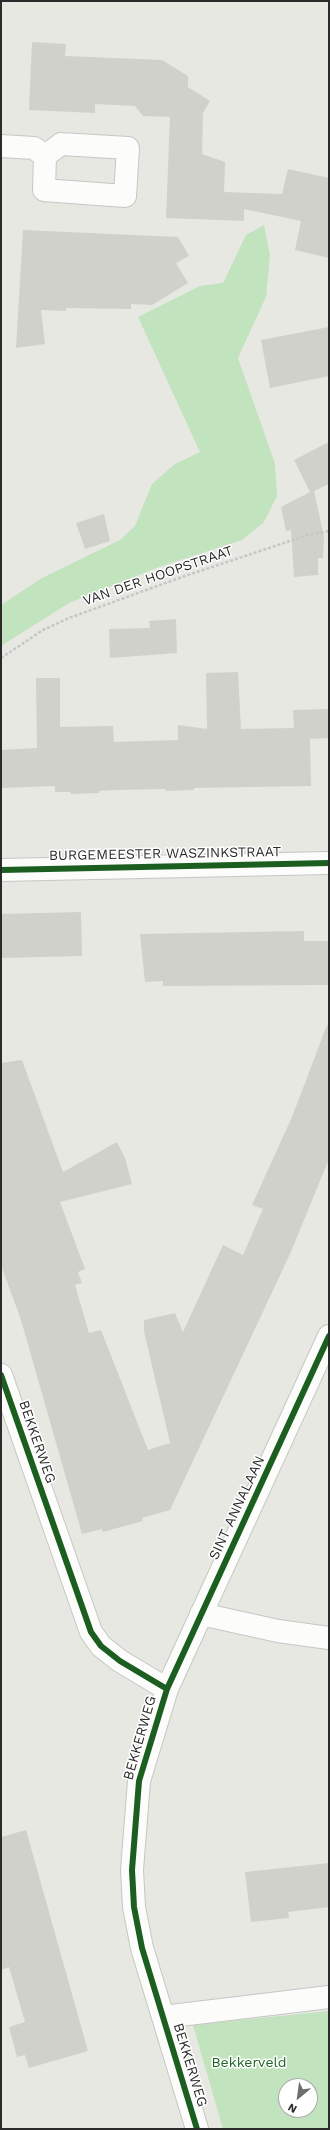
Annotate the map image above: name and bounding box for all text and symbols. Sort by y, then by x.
street label: VAN DER HOOPSTRAAT [81,542,235,610]
street label: BURGEMEESTER WASZINKSTRAAT [49,844,281,864]
street label: BEKKERWEG [15,1398,59,1486]
street label: SINT ANNALAAN [206,1453,268,1563]
street label: BEKKERWEG [120,1694,160,1782]
street label: BEKKERWEG [169,2021,211,2109]
park label: Bekkerveld [211,2055,287,2071]
north arrow [278,2078,318,2118]
text: N [286,2100,299,2116]

